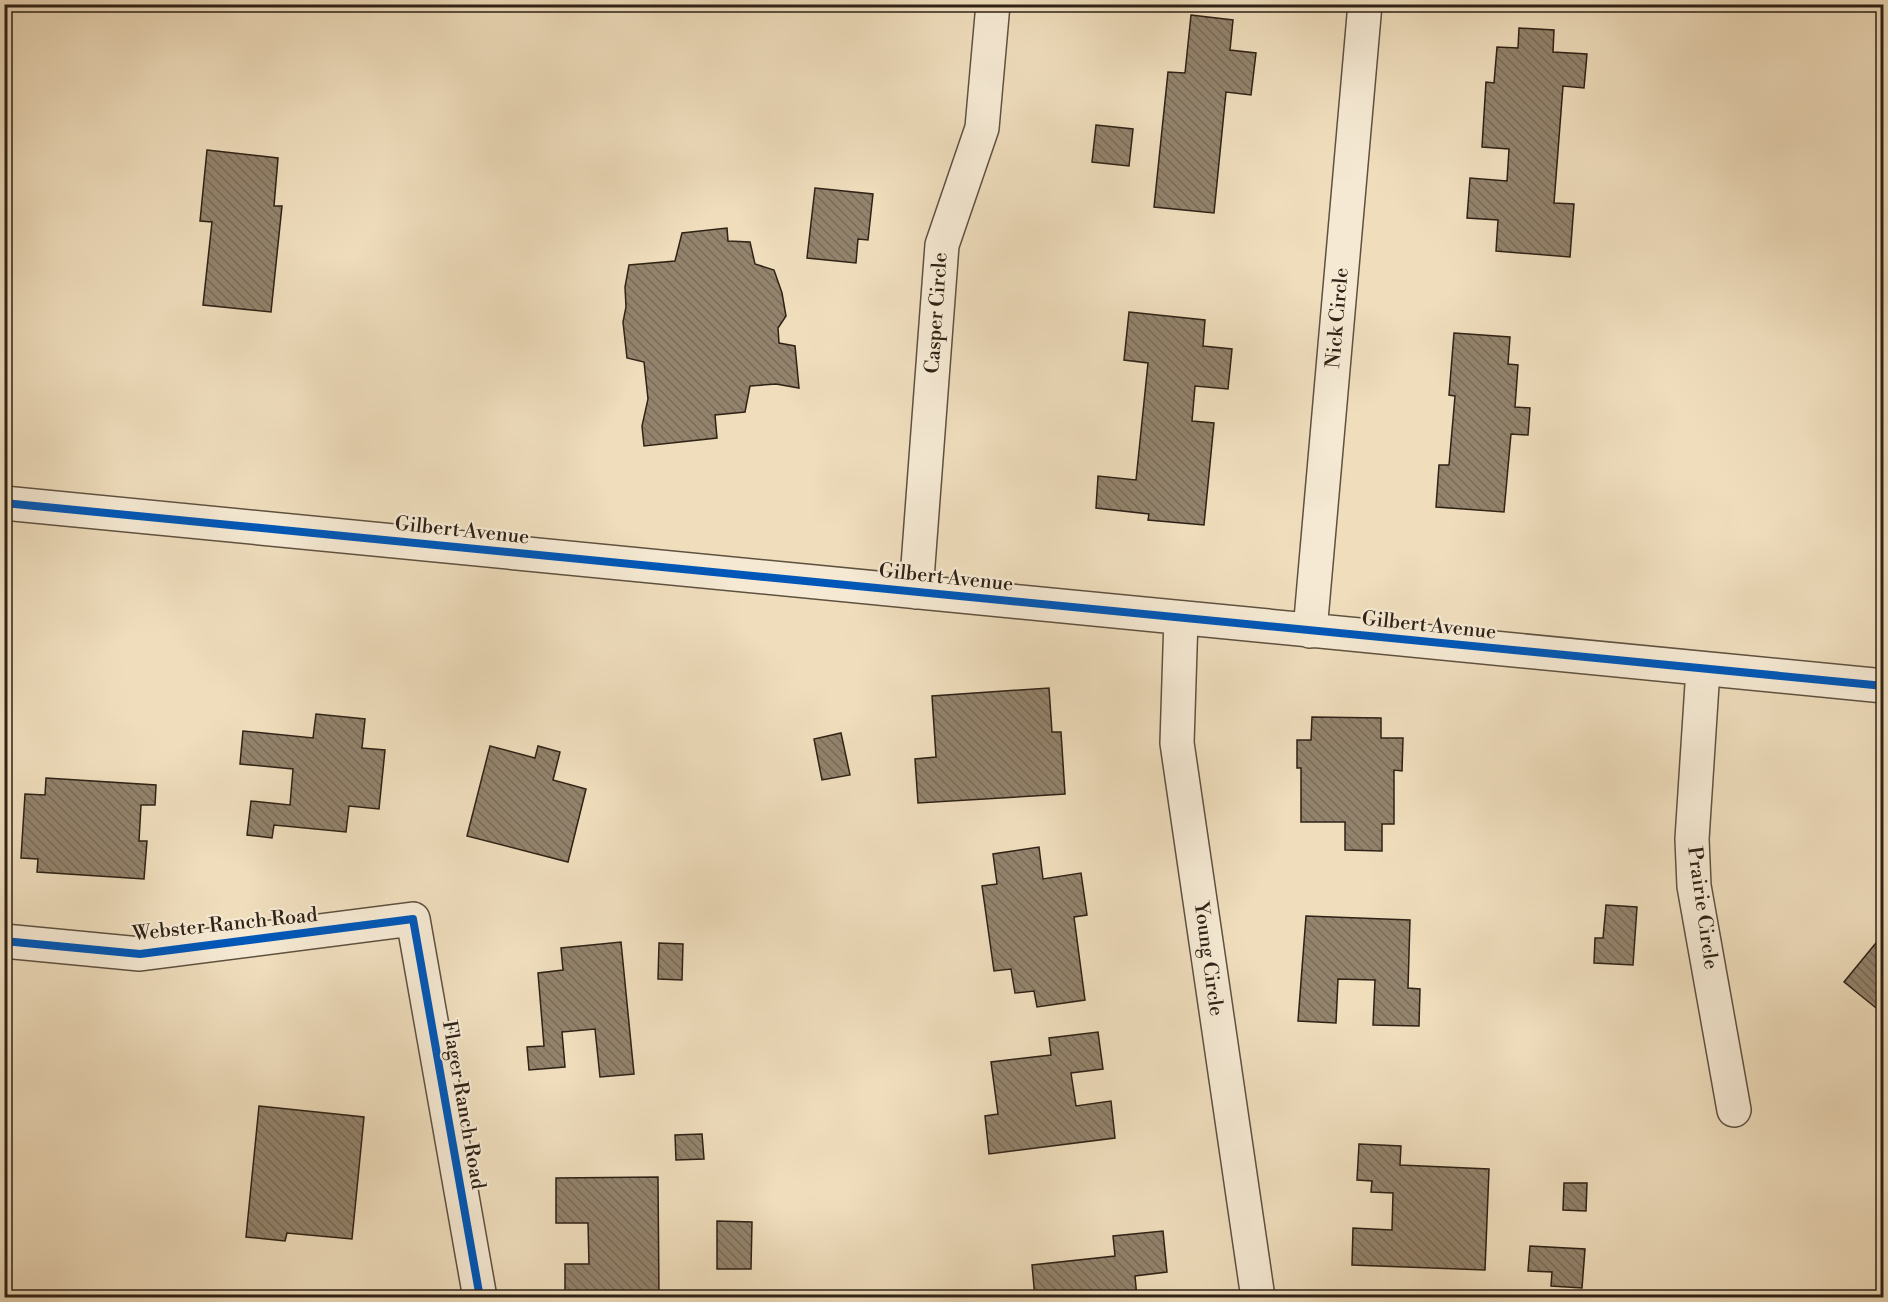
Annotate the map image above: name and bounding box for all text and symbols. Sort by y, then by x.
street label: Casper Circle [920,251,954,375]
street label: Nick Circle [1321,267,1355,369]
street label: Gilbert Avenue [394,512,530,550]
street label: Gilbert Avenue [878,559,1014,597]
street label: Gilbert Avenue [1361,607,1497,645]
street label: Prairie Circle [1681,845,1723,971]
street label: Young Circle [1187,899,1228,1018]
street label: Webster Ranch Road [130,903,319,947]
street label: Flager Ranch Road [436,1019,490,1192]

